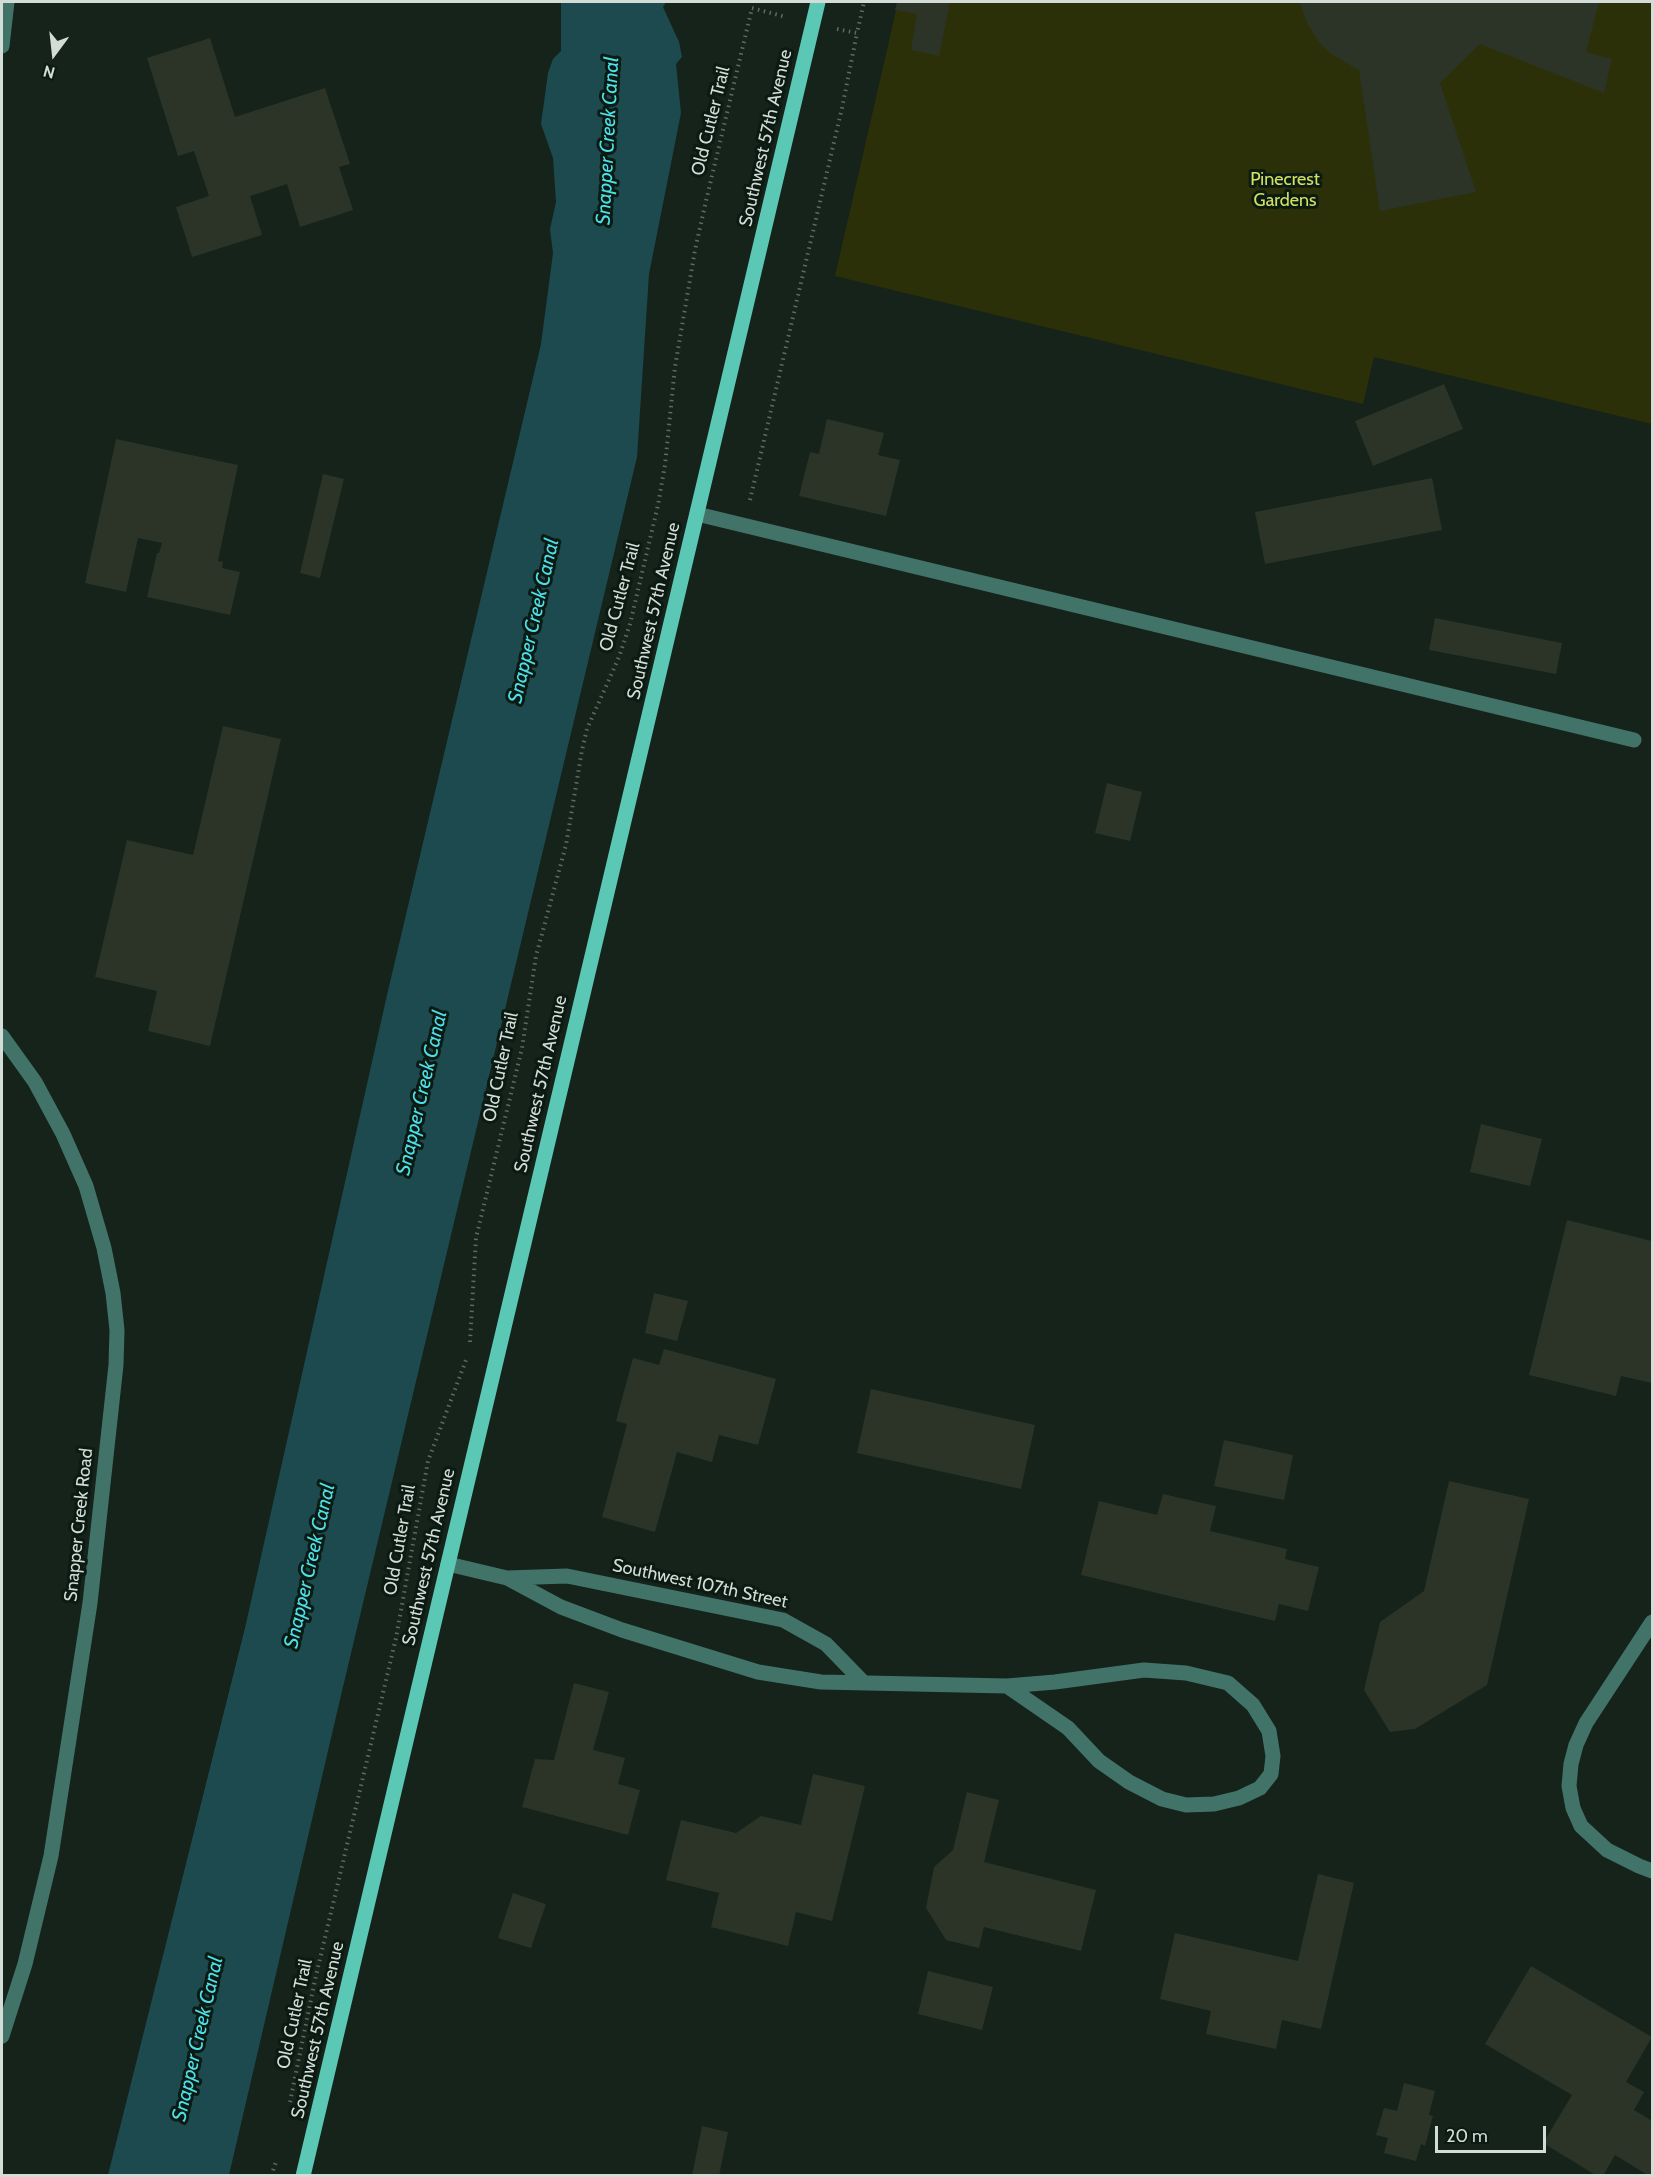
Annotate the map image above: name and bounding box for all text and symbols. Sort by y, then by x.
north arrow [24,24,84,84]
street label: Southwest 57th Avenue [735,47,797,229]
water label: Snapper Creek Canal [592,56,624,226]
text: N [41,61,57,83]
street label: Old Cutler Trail [687,64,735,178]
park label: Pinecrest Gardens [1250,169,1320,212]
street label: Southwest 57th Avenue [623,520,685,702]
water label: Snapper Creek Canal [503,536,565,706]
street label: Old Cutler Trail [595,540,645,654]
street label: Southwest 57th Avenue [510,993,572,1175]
water label: Snapper Creek Canal [391,1008,453,1178]
street label: Old Cutler Trail [479,1010,523,1124]
street label: Snapper Creek Road [60,1447,98,1603]
street label: Southwest 57th Avenue [398,1466,460,1648]
water label: Snapper Creek Canal [279,1481,341,1651]
street label: Old Cutler Trail [380,1483,420,1597]
street label: Southwest 107th Street [610,1555,790,1613]
street label: Southwest 57th Avenue [287,1939,349,2121]
water label: Snapper Creek Canal [167,1954,229,2124]
street label: Old Cutler Trail [273,1957,317,2071]
scale bar [1438,2114,1549,2152]
text: 20 m [1446,2125,1488,2147]

